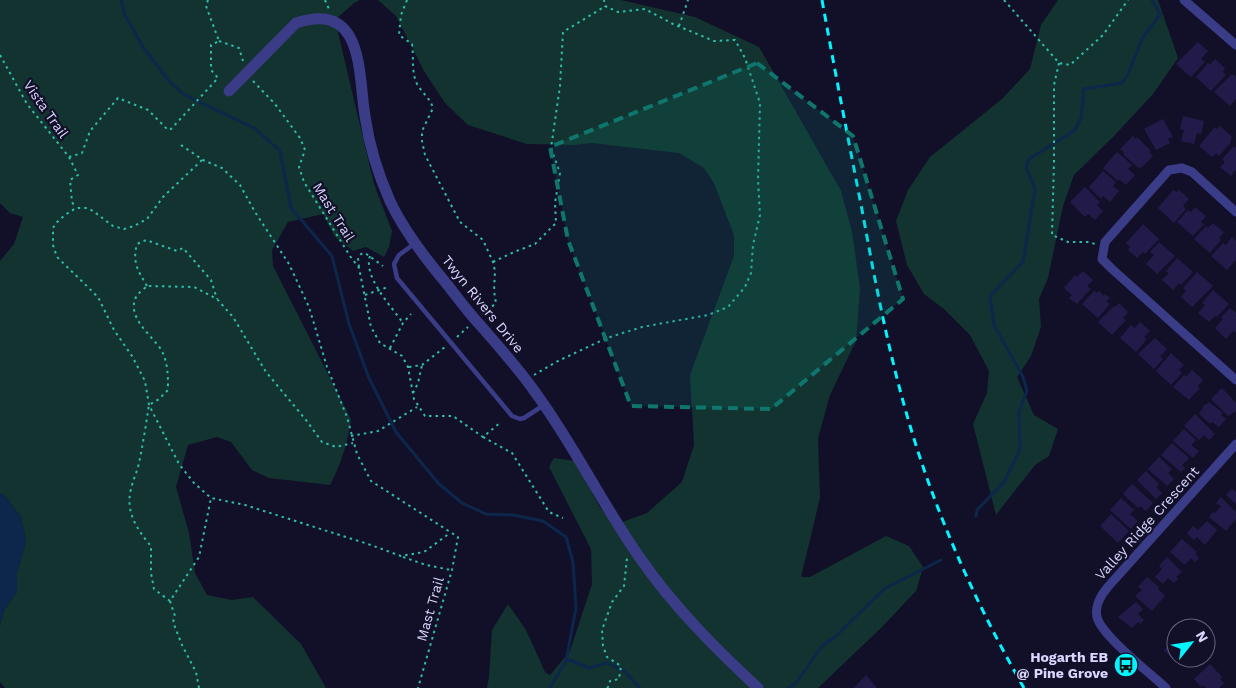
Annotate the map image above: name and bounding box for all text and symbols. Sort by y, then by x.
street label: Vista Trail [20,77,72,142]
street label: Mast Trail [310,180,359,245]
street label: Twyn Rivers Drive [439,252,527,356]
street label: Valley Ridge Crescent [1092,463,1202,583]
street label: Mast Trail [413,574,447,643]
north arrow [1166,618,1216,668]
text: N [1193,628,1212,645]
place label: Hogarth EB @ Pine Grove [1017,649,1108,681]
bus stop icon: Hogarth EB @ Pine Grove [1113,652,1139,678]

